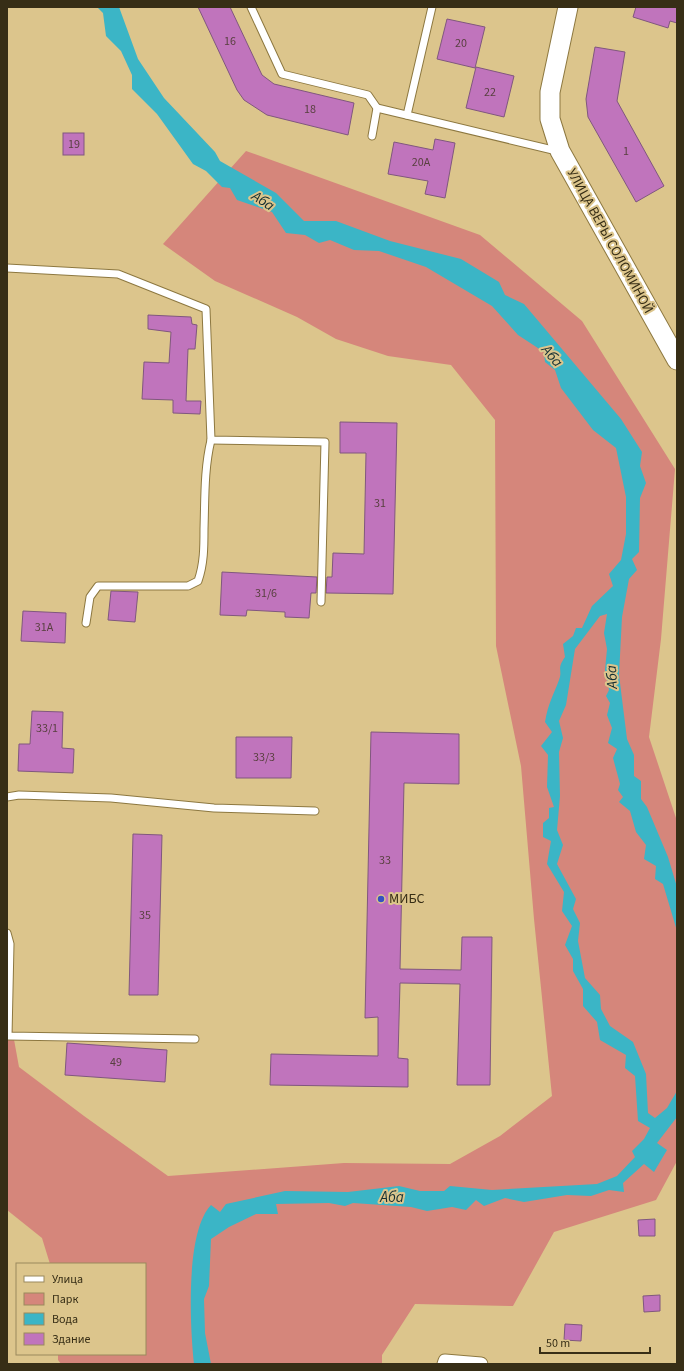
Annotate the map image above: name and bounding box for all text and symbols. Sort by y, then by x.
house number: 16 [224,33,236,50]
house number: 20 [455,35,467,52]
house number: 22 [484,84,496,101]
house number: 18 [304,101,316,118]
house number: 19 [68,136,80,153]
house number: 1 [623,143,629,160]
house number: 20А [412,154,431,171]
street label: УЛИЦА ВЕРЫ СОЛОМИНОЙ [562,165,658,317]
water label: Аба [247,185,279,216]
water label: Аба [536,340,568,372]
house number: 31 [374,495,386,512]
house number: 31/6 [255,585,277,602]
house number: 31А [35,619,54,636]
water label: Аба [601,665,623,690]
house number: 33/1 [36,720,58,737]
house number: 33/3 [253,749,275,766]
house number: 33 [379,852,391,869]
place label: МИБС [389,889,425,909]
marker: МИБС [376,894,386,904]
house number: 35 [139,907,151,924]
house number: 49 [110,1054,122,1071]
water label: Аба [379,1187,404,1208]
legend [16,1263,146,1355]
text: Улица [52,1271,83,1288]
text: Парк [52,1291,78,1308]
text: Вода [52,1311,78,1328]
scale bar [540,1329,650,1355]
text: Здание [52,1331,91,1348]
text: 50 m [546,1335,570,1352]

